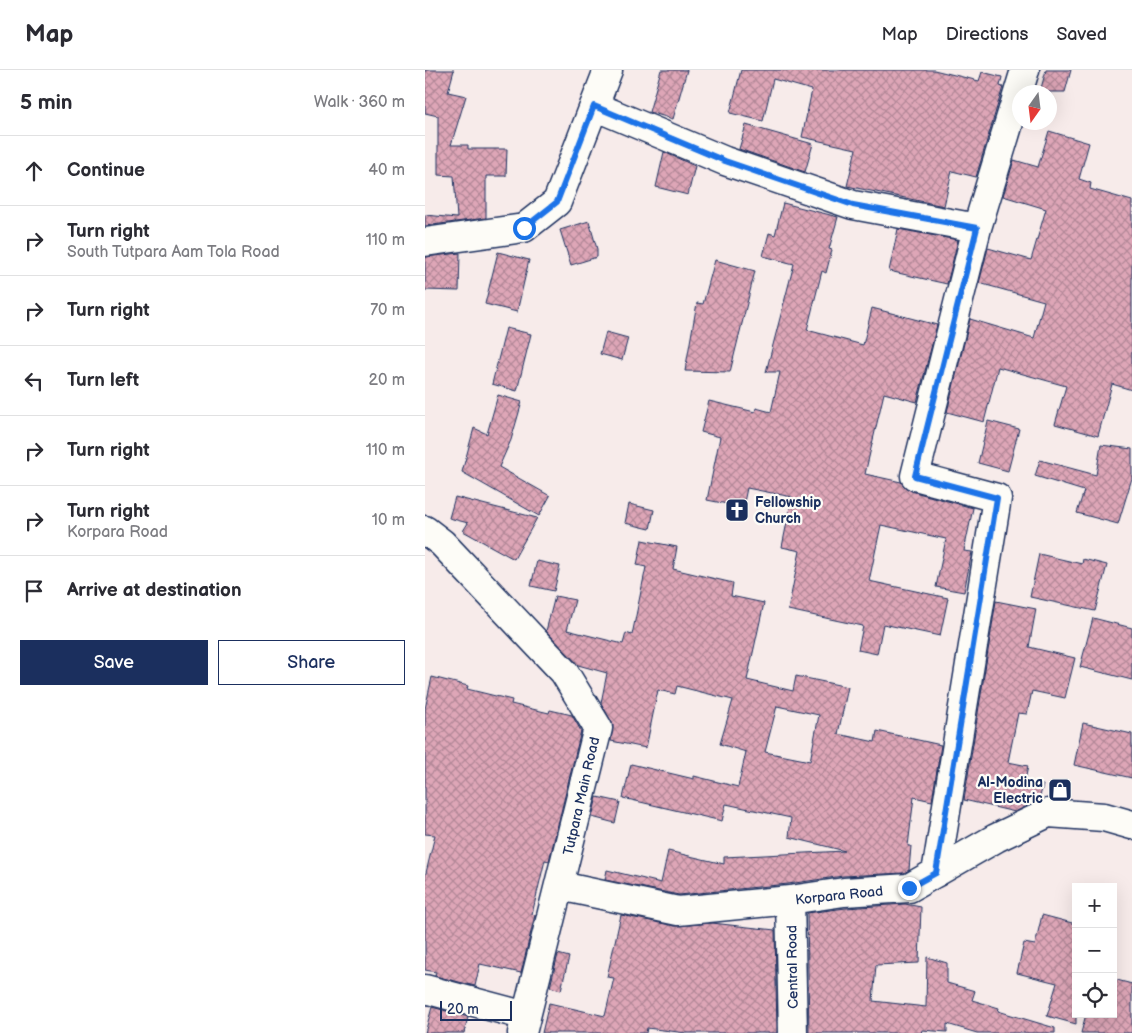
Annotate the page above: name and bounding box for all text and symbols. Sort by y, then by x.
text: Map [25,20,73,49]
text: Map [882,24,918,45]
text: Directions [946,24,1028,45]
text: Saved [1056,24,1107,45]
north arrow [1012,85,1057,130]
text: 5 min [20,90,73,115]
text: Walk · 360 m [314,93,405,112]
icon: ahead [20,157,48,185]
text: Continue [67,159,145,182]
text: 40 m [368,161,405,180]
route start [513,217,536,240]
text: Turn right [67,220,150,243]
icon: right [20,227,48,255]
text: 110 m [366,231,405,250]
text: South Tutpara Aam Tola Road [67,243,280,262]
icon: right [20,297,48,325]
text: Turn right [67,299,150,322]
text: 70 m [370,301,405,320]
icon: left [20,367,48,395]
text: Turn left [67,369,139,392]
text: 20 m [369,371,405,390]
icon: right [20,437,48,465]
text: Turn right [67,439,150,462]
text: 110 m [366,441,405,460]
place label: Fellowship Church [755,494,821,527]
church icon: Fellowship Church [724,497,750,523]
text: Turn right [67,500,150,523]
icon: right [20,507,48,535]
text: 10 m [372,511,405,530]
text: Korpara Road [67,523,168,542]
icon: arrive [20,577,48,605]
text: Arrive at destination [67,579,242,602]
button: Save [20,640,208,685]
button: Share [218,640,405,685]
street label: Tutpara Main Road [560,735,603,857]
place label: Al-Modina Electric [977,774,1043,807]
shop icon: Al-Modina Electric [1047,777,1073,803]
route end [898,877,921,900]
street label: Korpara Road [794,882,884,909]
map controls [1072,883,1117,1018]
button: + [1072,883,1117,928]
street label: Central Road [783,925,802,1009]
button: − [1072,928,1117,973]
button: locate [1072,973,1117,1018]
scale bar [440,998,513,1021]
text: 20 m [447,1001,479,1018]

